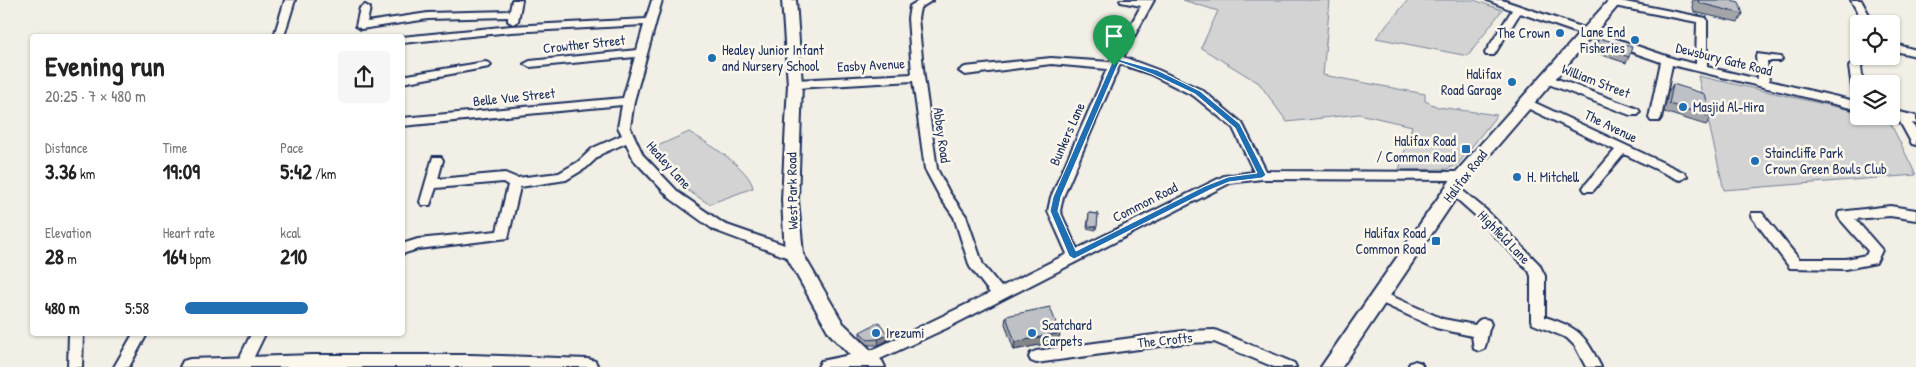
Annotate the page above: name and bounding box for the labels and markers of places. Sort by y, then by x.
pin [1093,15,1135,66]
place label: Lane End Fisheries [1579,22,1626,57]
place label: The Crown [1497,23,1550,42]
marker: The Crown [1554,27,1566,39]
marker: Lane End Fisheries [1629,34,1641,46]
place label: Healey Junior Infant and Nursery School [722,40,824,76]
marker: Healey Junior Infant and Nursery School [706,52,718,64]
place label: Halifax Road Garage [1441,64,1502,100]
marker: Halifax Road Garage [1506,76,1518,88]
place label: Masjid Al-Hira [1693,97,1765,117]
marker: Masjid Al-Hira [1677,101,1689,113]
place label: Halifax Road / Common Road [1376,131,1457,166]
marker: Halifax Road / Common Road [1460,143,1472,155]
place label: Staincliffe Park Crown Green Bowls Club [1765,143,1887,178]
marker: Staincliffe Park Crown Green Bowls Club [1749,155,1761,167]
place label: H. Mitchell [1527,167,1580,186]
marker: H. Mitchell [1511,171,1523,183]
place label: Halifax Road Common Road [1356,223,1427,258]
marker: Halifax Road Common Road [1430,235,1442,247]
place label: Scatchard Carpets [1042,315,1092,351]
place label: Irezumi [886,323,925,342]
marker: Irezumi [870,327,882,339]
marker: Scatchard Carpets [1026,327,1038,339]

